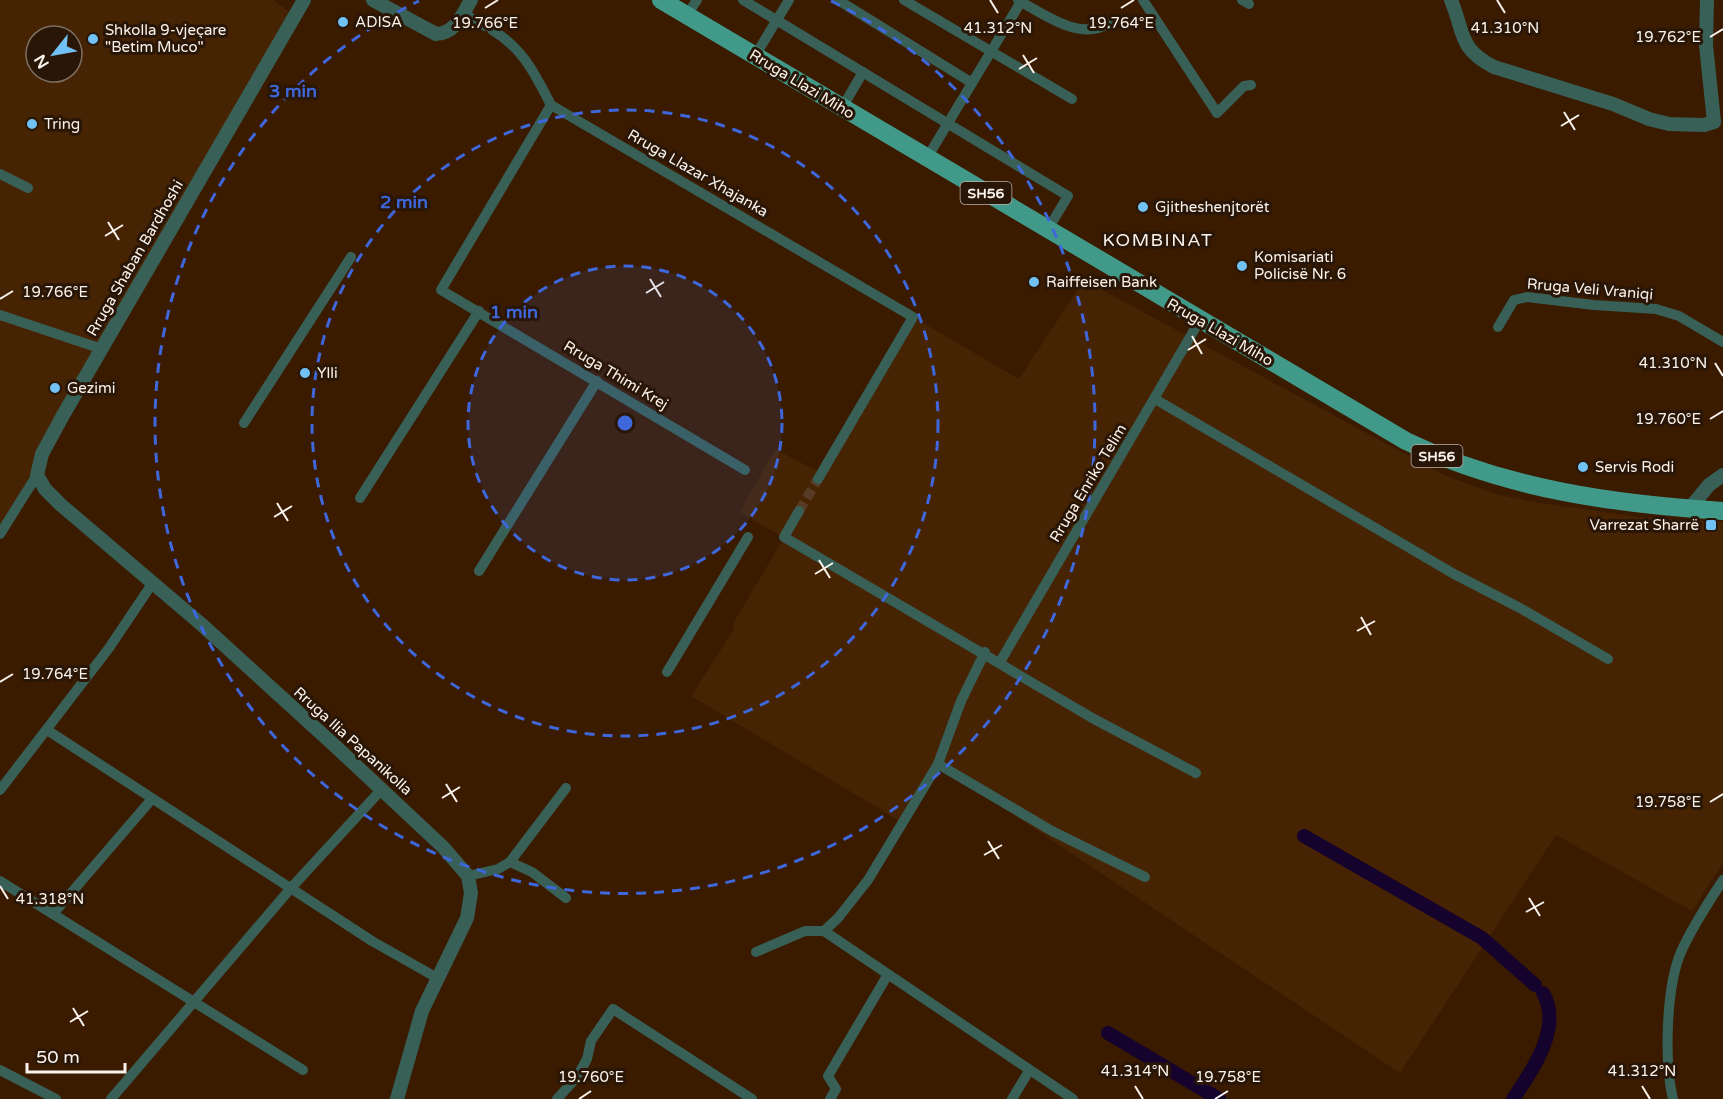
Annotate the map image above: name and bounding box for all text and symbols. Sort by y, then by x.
place label: ADISA [355,13,402,31]
text: 19.766°E [452,14,518,32]
text: 19.764°E [1088,14,1154,32]
marker: ADISA [336,15,350,29]
text: 41.312°N [964,19,1032,37]
text: 41.310°N [1471,19,1539,37]
place label: Shkolla 9-vjeçare "Betim Muco" [105,21,226,56]
north arrow [24,24,84,84]
text: 19.762°E [1635,28,1701,46]
marker: Shkolla 9-vjeçare "Betim Muco" [86,32,100,46]
street label: Rruga Llazi Miho [746,45,858,123]
text: N [30,51,54,72]
text: 3 min [269,80,317,102]
place label: Tring [44,115,80,133]
marker: Tring [25,117,39,131]
street label: Rruga Llazar Xhajanka [625,125,771,221]
street label: Rruga Shaban Bardhoshi [83,177,187,339]
road number: SH56 [960,182,1012,204]
text: 2 min [380,191,428,213]
place label: Gjitheshenjtorët [1155,198,1270,216]
marker: Gjitheshenjtorët [1136,200,1150,214]
district label: KOMBINAT [1103,229,1213,251]
place label: Komisariati Policisë Nr. 6 [1254,248,1346,283]
marker: Komisariati Policisë Nr. 6 [1235,259,1249,273]
place label: Raiffeisen Bank [1046,273,1157,291]
marker: Raiffeisen Bank [1027,275,1041,289]
street label: Rruga Veli Vraniqi [1526,275,1654,303]
text: 19.766°E [22,283,88,301]
street label: Rruga Llazi Miho [1164,294,1276,370]
text: 1 min [490,301,538,323]
street label: Rruga Thimi Krej [561,337,671,413]
text: 41.310°N [1639,354,1707,372]
place label: Ylli [317,364,338,382]
marker: Ylli [298,366,312,380]
place label: Gezimi [67,379,116,397]
marker: Gezimi [48,381,62,395]
text: 19.760°E [1635,410,1701,428]
centre of rings [615,413,635,433]
street label: Rruga Enriko Telim [1046,421,1130,545]
road number: SH56 [1412,445,1462,467]
place label: Servis Rodi [1595,458,1674,476]
marker: Servis Rodi [1576,460,1590,474]
place label: Varrezat Sharrë [1589,516,1699,534]
marker: Varrezat Sharrë [1704,518,1718,532]
text: 19.764°E [22,665,88,683]
street label: Rruga Ilia Papanikolla [290,683,416,799]
text: 19.758°E [1635,793,1701,811]
text: 41.318°N [16,890,84,908]
scale bar [27,1036,124,1074]
text: 50 m [36,1046,80,1068]
text: 41.314°N [1101,1062,1169,1080]
text: 41.312°N [1608,1062,1676,1080]
text: 19.760°E [558,1068,624,1086]
text: 19.758°E [1195,1068,1261,1086]

